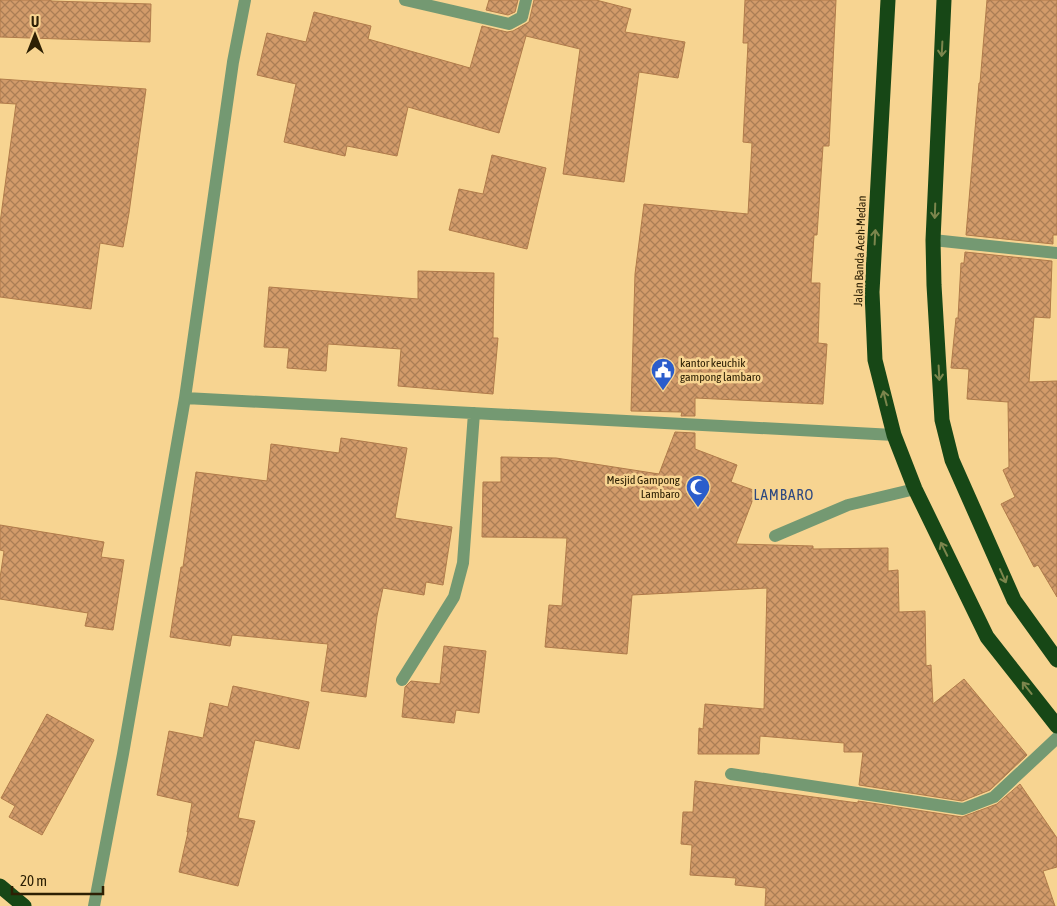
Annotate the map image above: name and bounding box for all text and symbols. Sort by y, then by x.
north arrow [10,10,60,60]
text: U [31,14,39,30]
one-way arrow [937,40,946,56]
street label: Jalan Banda Aceh-Medan [851,195,869,307]
one-way arrow [930,203,939,219]
one-way arrow [870,229,879,245]
place label: kantor keuchik gampong lambaro [680,356,761,384]
public building icon: kantor keuchik gampong lambaro [650,357,676,391]
one-way arrow [934,365,943,381]
one-way arrow [880,391,889,407]
place label: Mesjid Gampong Lambaro [607,473,681,501]
mosque icon: Mesjid Gampong Lambaro [685,474,711,508]
district label: LAMBARO [754,486,814,503]
one-way arrow [939,542,948,557]
one-way arrow [999,568,1009,583]
one-way arrow [1021,682,1032,695]
scale bar [12,864,104,896]
text: 20 m [20,872,47,889]

